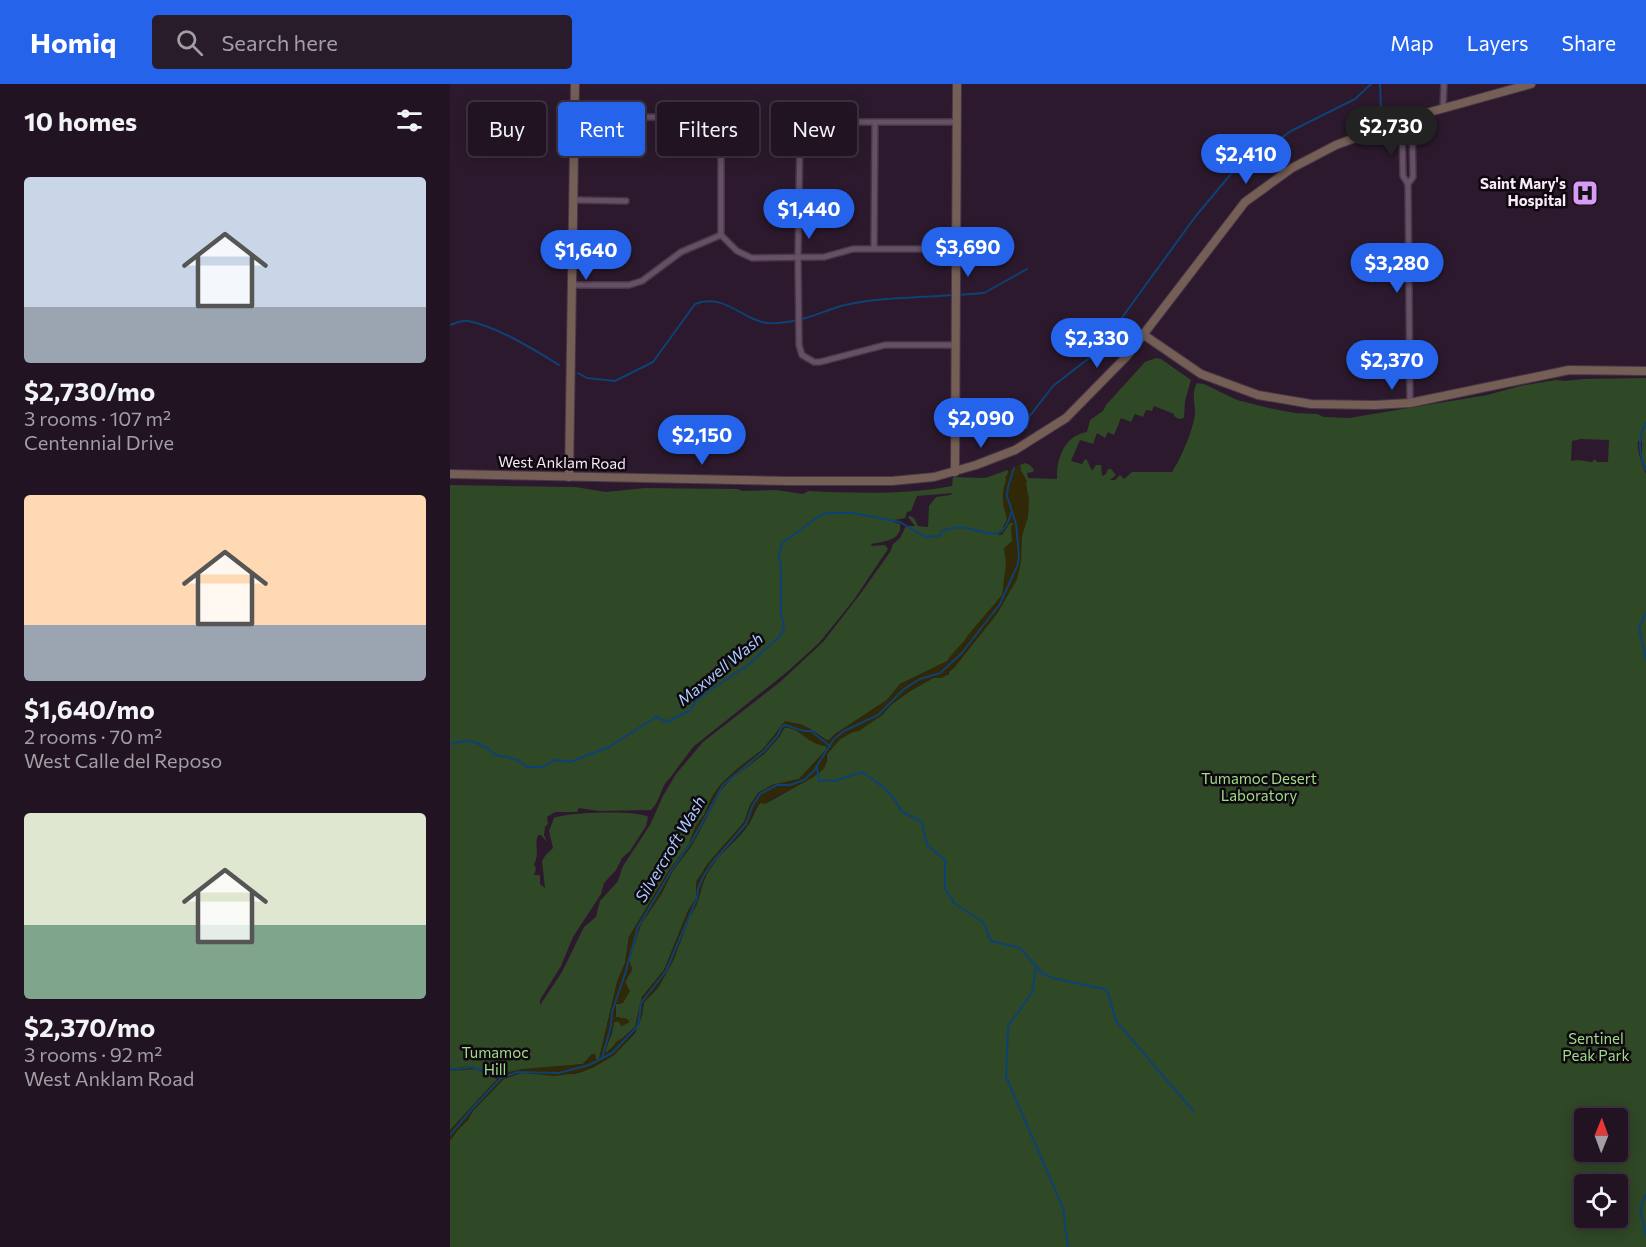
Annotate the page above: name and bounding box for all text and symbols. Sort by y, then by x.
search box [152,15,572,69]
text: Homiq [30,25,116,59]
icon: search [173,26,206,59]
text: Search here [221,29,338,56]
text: Map [1390,30,1434,55]
text: Layers [1467,30,1529,55]
text: Share [1562,30,1616,55]
chip: Buy [468,102,546,156]
chip: Rent [558,102,645,156]
chip: Filters [657,102,759,156]
chip: New [771,102,857,156]
icon: filters [393,104,426,137]
text: 10 homes [24,105,137,136]
pin: $2,730 [1342,106,1440,157]
text: $2,730 [1359,113,1423,137]
pin: $2,410 [1197,134,1295,185]
text: $2,410 [1215,141,1277,165]
place label: Saint Mary's Hospital [1480,174,1566,209]
hospital icon: Saint Mary's Hospital [1570,178,1600,208]
pin: $1,440 [760,189,858,240]
text: $1,440 [777,196,841,220]
icon: home [171,216,279,324]
pin: $3,690 [919,227,1017,278]
pin: $1,640 [537,230,635,281]
text: $3,690 [935,234,1001,258]
text: $1,640 [554,237,618,261]
pin: $3,280 [1348,243,1446,294]
text: $3,280 [1365,250,1429,274]
pin: $2,330 [1048,318,1146,369]
text: $2,330 [1065,325,1129,349]
pin: $2,370 [1343,340,1441,391]
text: $2,370 [1360,347,1424,371]
text: $2,730/mo [24,375,155,406]
pin: $2,090 [932,398,1030,449]
text: $2,090 [948,405,1014,429]
text: 3 rooms · 107 m² [24,406,171,430]
pin: $2,150 [653,415,751,466]
text: $2,150 [672,422,732,446]
text: Centennial Drive [24,430,174,454]
street label: West Anklam Road [498,452,626,472]
icon: home [171,534,279,642]
water label: Maxwell Wash [673,628,766,709]
text: $1,640/mo [24,693,155,724]
text: 2 rooms · 70 m² [24,724,162,748]
text: West Calle del Reposo [24,748,222,772]
park label: Tumamoc Desert Laboratory [1201,769,1317,804]
water label: Silvercroft Wash [631,792,709,905]
icon: home [171,852,279,960]
text: $2,370/mo [24,1011,155,1042]
park label: Sentinel Peak Park [1562,1029,1630,1064]
text: 3 rooms · 92 m² [24,1042,162,1066]
park label: Tumamoc Hill [461,1043,529,1078]
text: West Anklam Road [24,1066,194,1090]
north arrow [1574,1108,1628,1162]
map controls [1574,1108,1628,1228]
button: locate [1574,1174,1628,1228]

